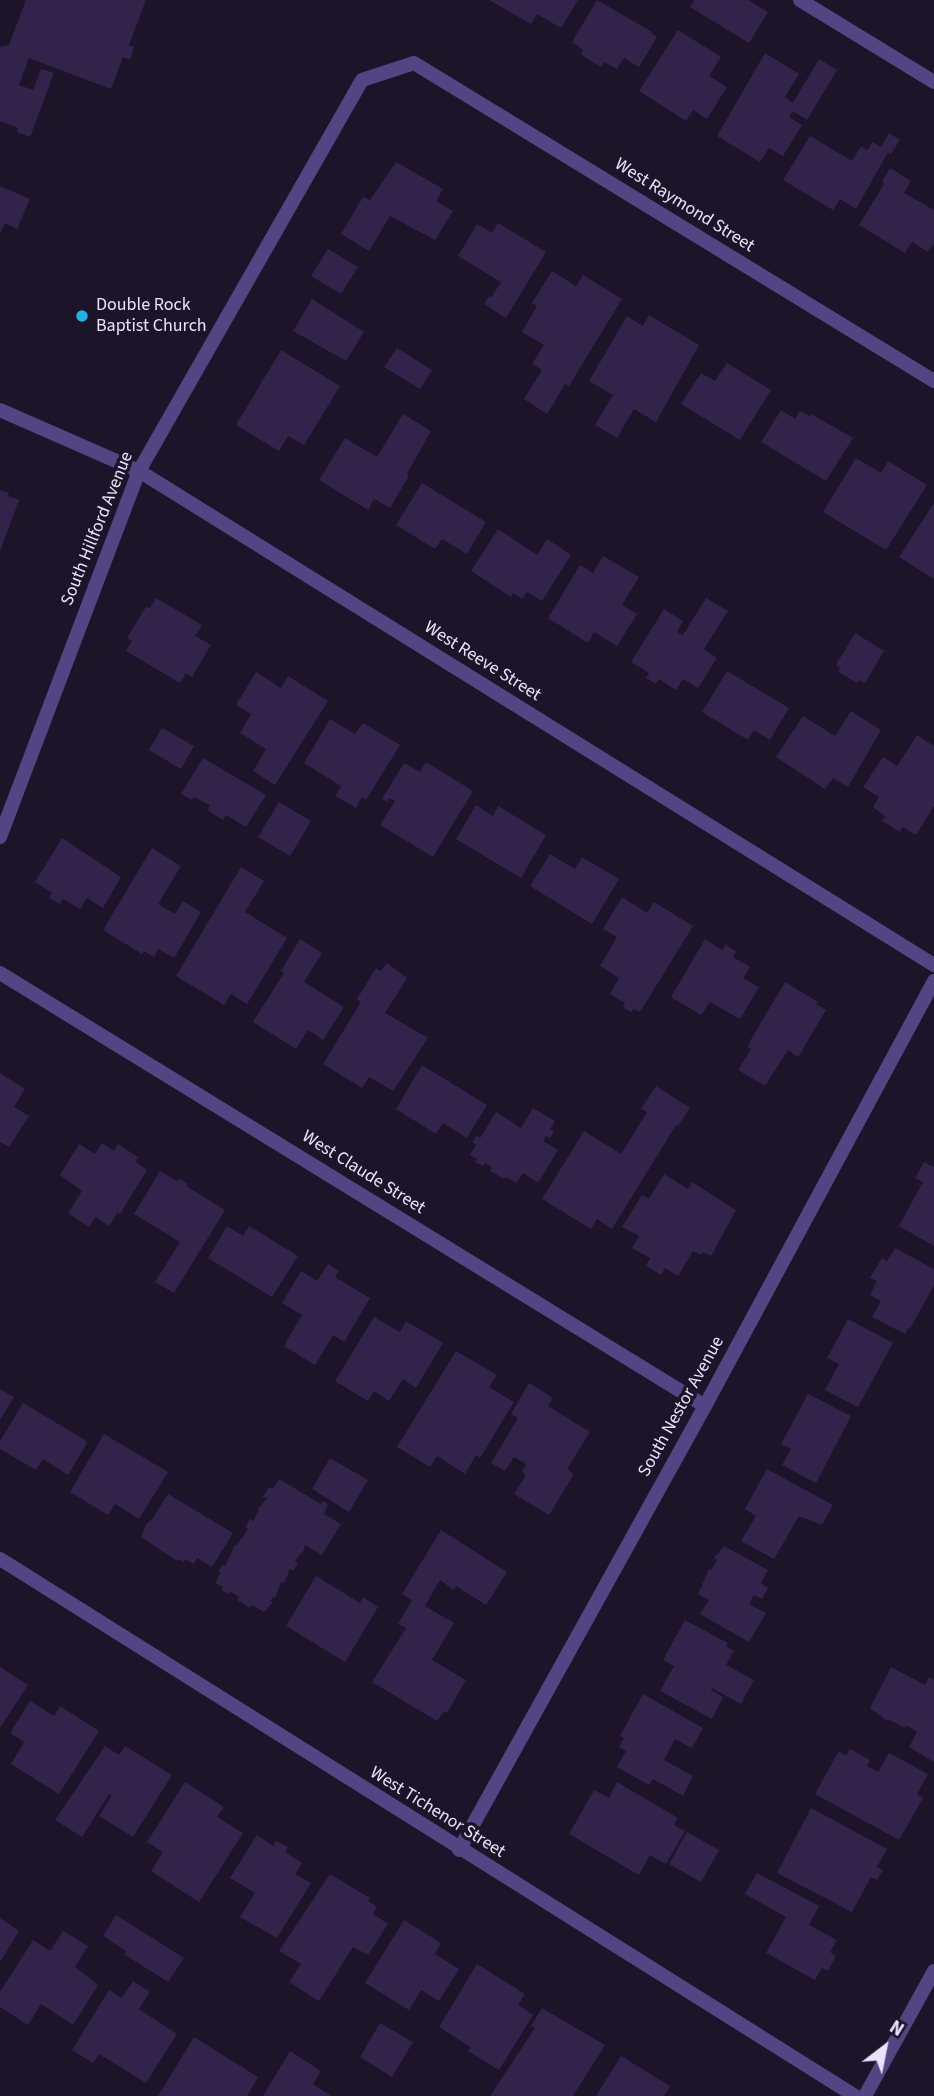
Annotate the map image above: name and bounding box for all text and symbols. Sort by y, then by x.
street label: West Raymond Street [610,154,758,258]
place label: Double Rock Baptist Church [96,295,207,338]
marker: Double Rock Baptist Church [74,308,90,324]
street label: South Hillford Avenue [57,449,139,609]
street label: West Reeve Street [419,617,545,707]
street label: West Claude Street [297,1126,429,1220]
street label: South Nestor Avenue [634,1333,730,1481]
street label: West Tichenor Street [365,1763,509,1863]
north arrow [850,2012,920,2082]
text: N [884,2014,909,2044]

